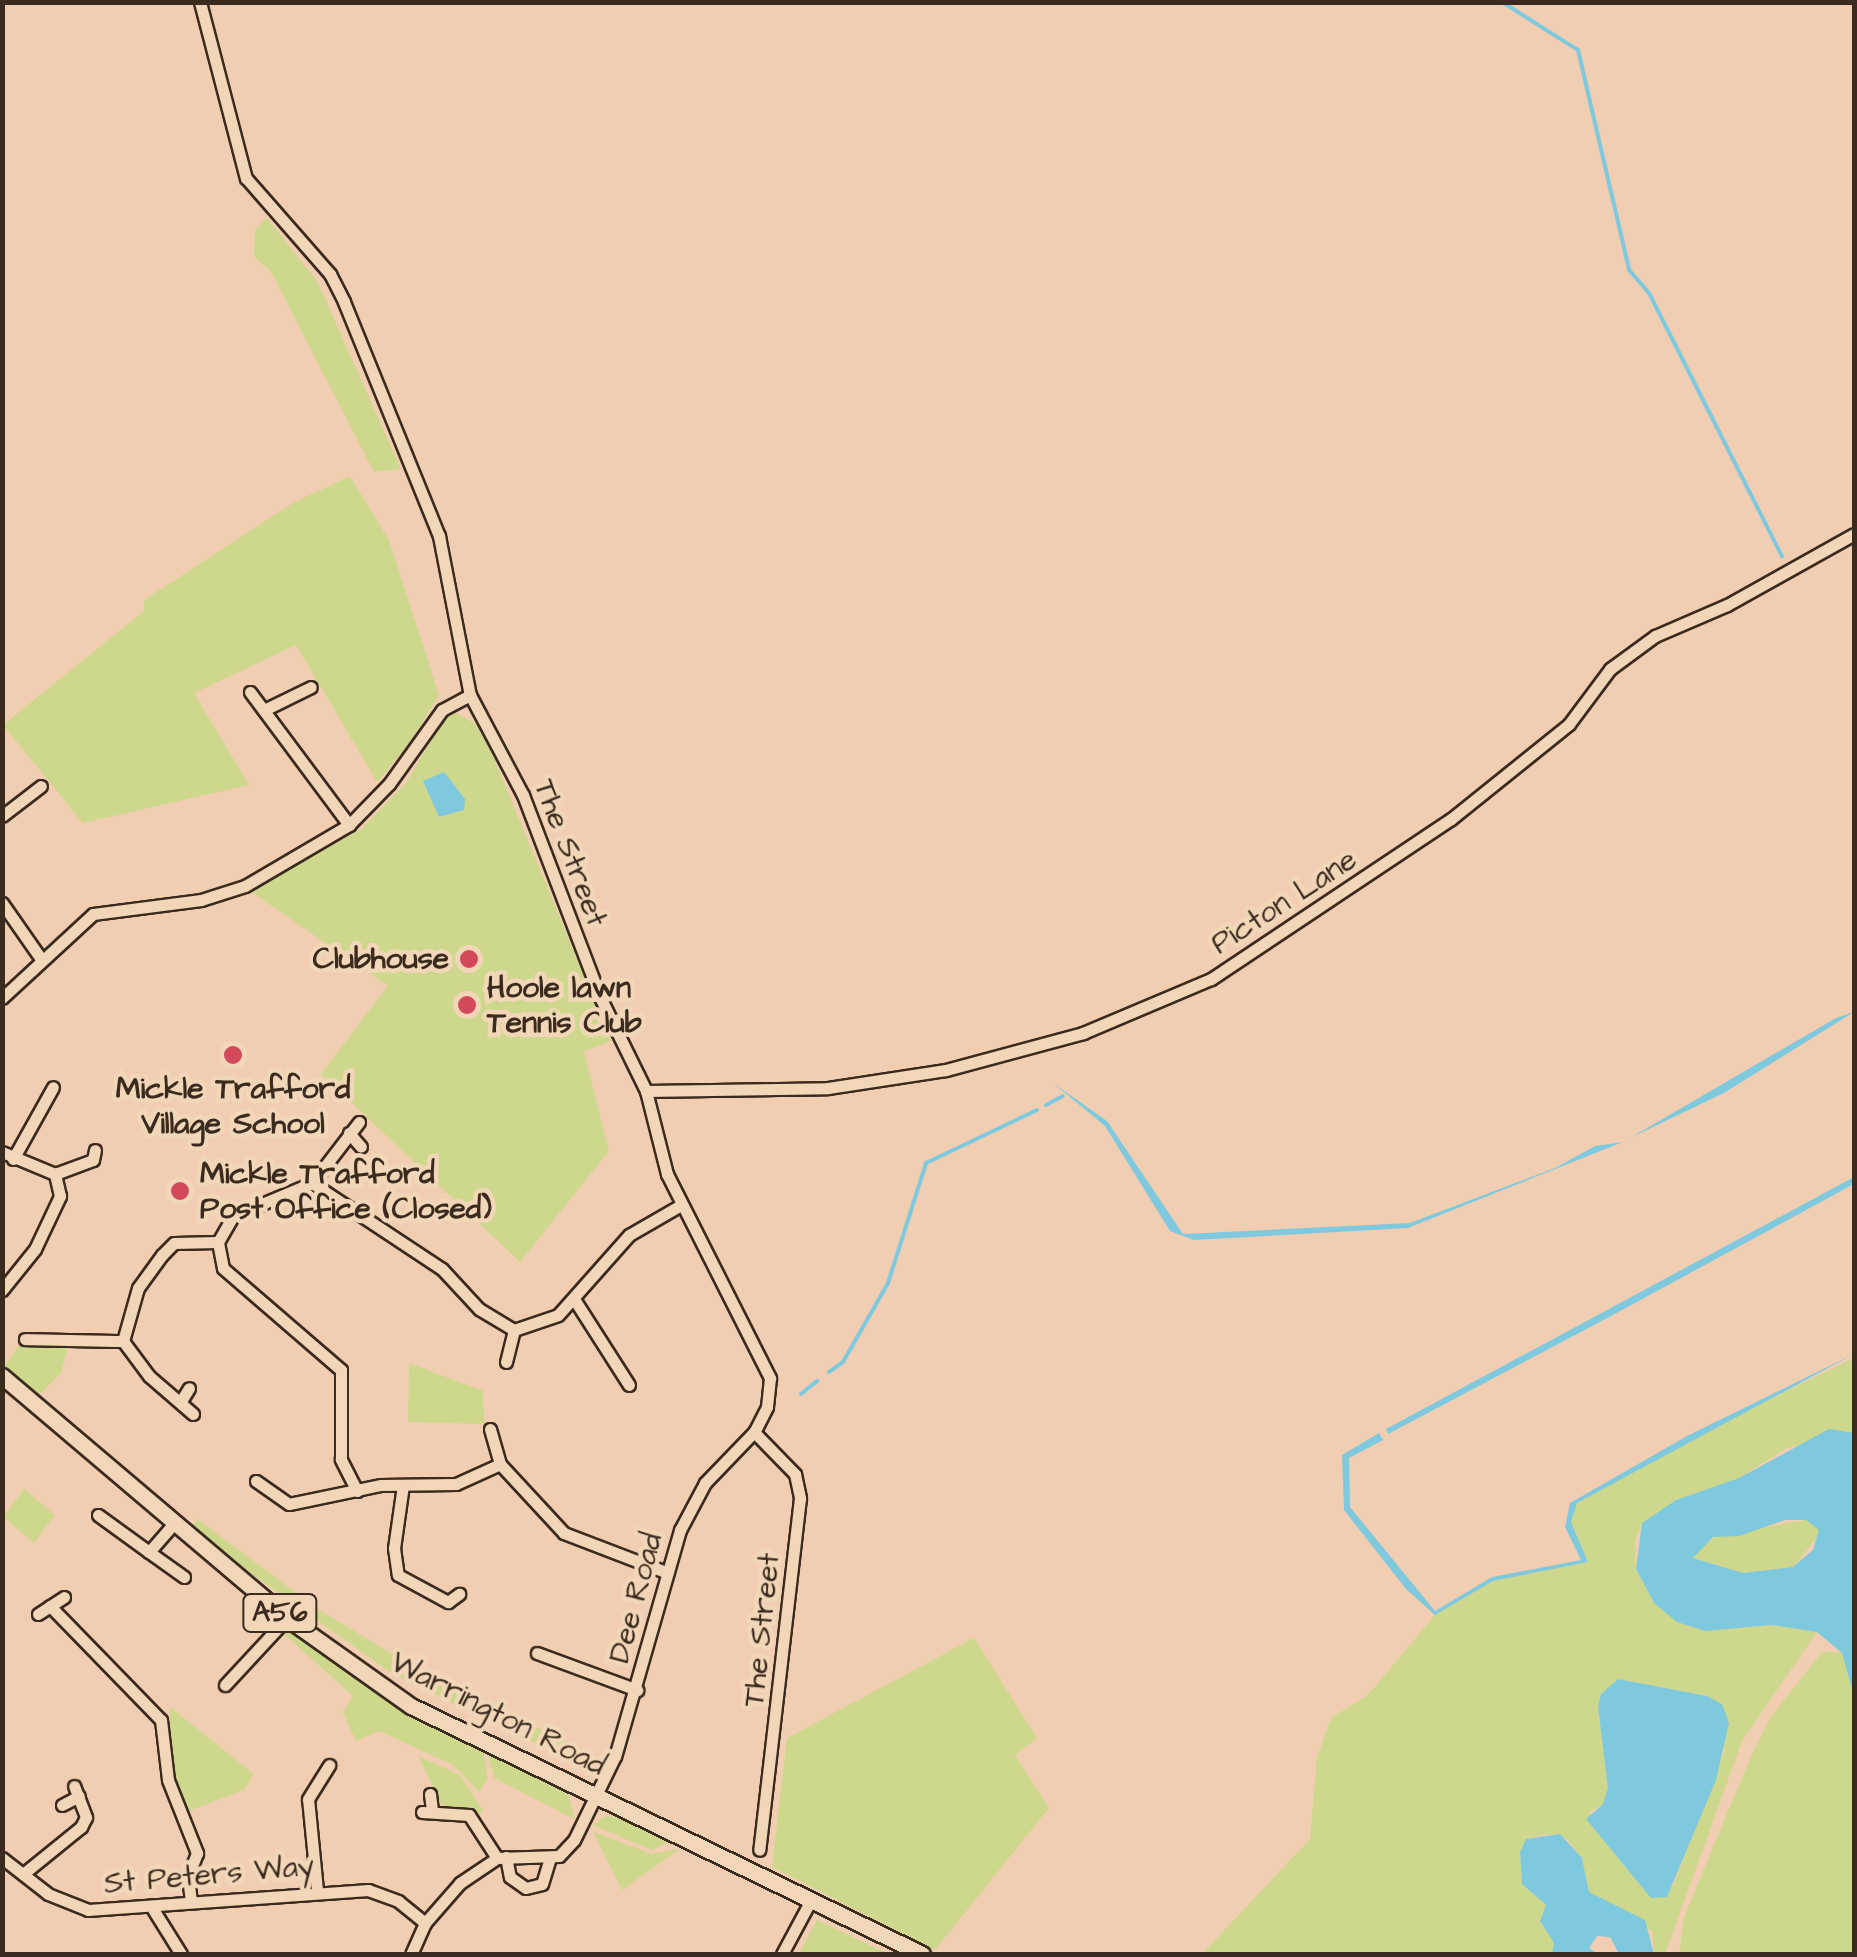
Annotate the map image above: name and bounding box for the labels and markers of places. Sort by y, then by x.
place label: Clubhouse [313,941,449,977]
marker: Clubhouse [458,948,480,970]
place label: Hoole lawn Tennis Club [487,970,642,1040]
marker: Hoole lawn Tennis Club [456,994,478,1016]
marker: Mickle Trafford Village School [222,1044,244,1066]
place label: Mickle Trafford Village School [116,1071,350,1142]
place label: Mickle Trafford Post Office (Closed) [200,1156,492,1226]
marker: Mickle Trafford Post Office (Closed) [169,1180,191,1202]

